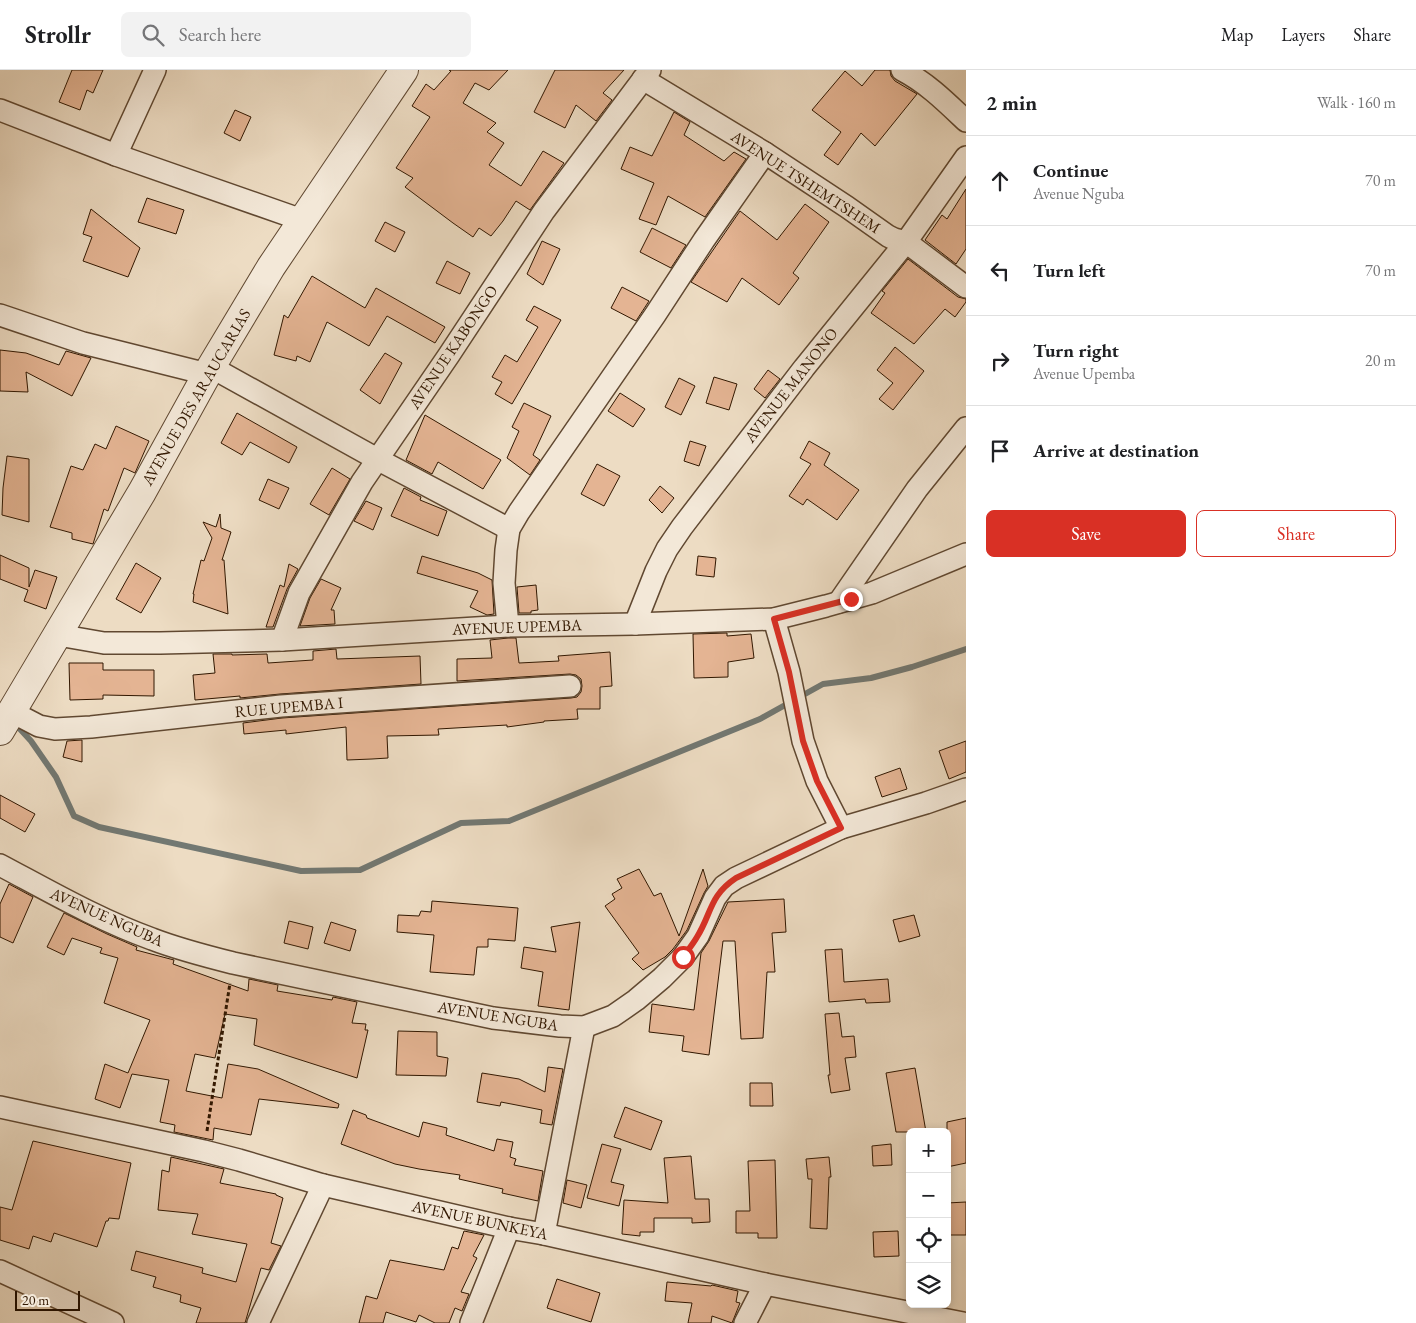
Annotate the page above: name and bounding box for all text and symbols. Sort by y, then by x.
search box [121,12,471,57]
text: Strollr [25,19,91,50]
icon: search [139,21,167,49]
text: Search here [179,22,261,47]
text: Map [1221,23,1253,46]
text: Layers [1281,23,1325,46]
text: Share [1353,23,1391,46]
text: 2 min [986,89,1037,116]
text: Walk · 160 m [1317,92,1396,113]
street label: AVENUE TSHEMTSHEM [726,125,885,238]
text: Continue [1033,158,1108,183]
icon: ahead [986,167,1014,195]
text: 70 m [1365,170,1396,191]
text: Avenue Nguba [1033,183,1125,204]
icon: left [986,257,1014,285]
text: Turn left [1033,258,1105,283]
text: 70 m [1365,260,1396,281]
street label: AVENUE KABONGO [403,281,502,414]
street label: AVENUE DES ARAUCARIAS [136,305,255,490]
street label: AVENUE MANONO [739,323,843,448]
text: Turn right [1033,338,1119,363]
icon: right [986,347,1014,375]
text: 20 m [1365,350,1396,371]
text: Avenue Upemba [1033,363,1135,384]
icon: arrive [986,437,1014,465]
text: Arrive at destination [1033,438,1199,463]
button: Save [986,510,1186,557]
button: Share [1196,510,1396,557]
route end [840,588,863,611]
street label: AVENUE UPEMBA [451,614,583,640]
street label: RUE UPEMBA I [234,692,345,722]
street label: AVENUE NGUBA [46,882,168,952]
route start [672,946,695,969]
street label: AVENUE NGUBA [435,996,561,1036]
map controls [906,1128,951,1308]
button: + [906,1128,951,1173]
button: − [906,1173,951,1218]
street label: AVENUE BUNKEYA [409,1195,551,1245]
button: locate [906,1218,951,1263]
button: layers [906,1263,951,1308]
scale bar [15,1288,80,1311]
text: 20 m [22,1291,49,1309]

